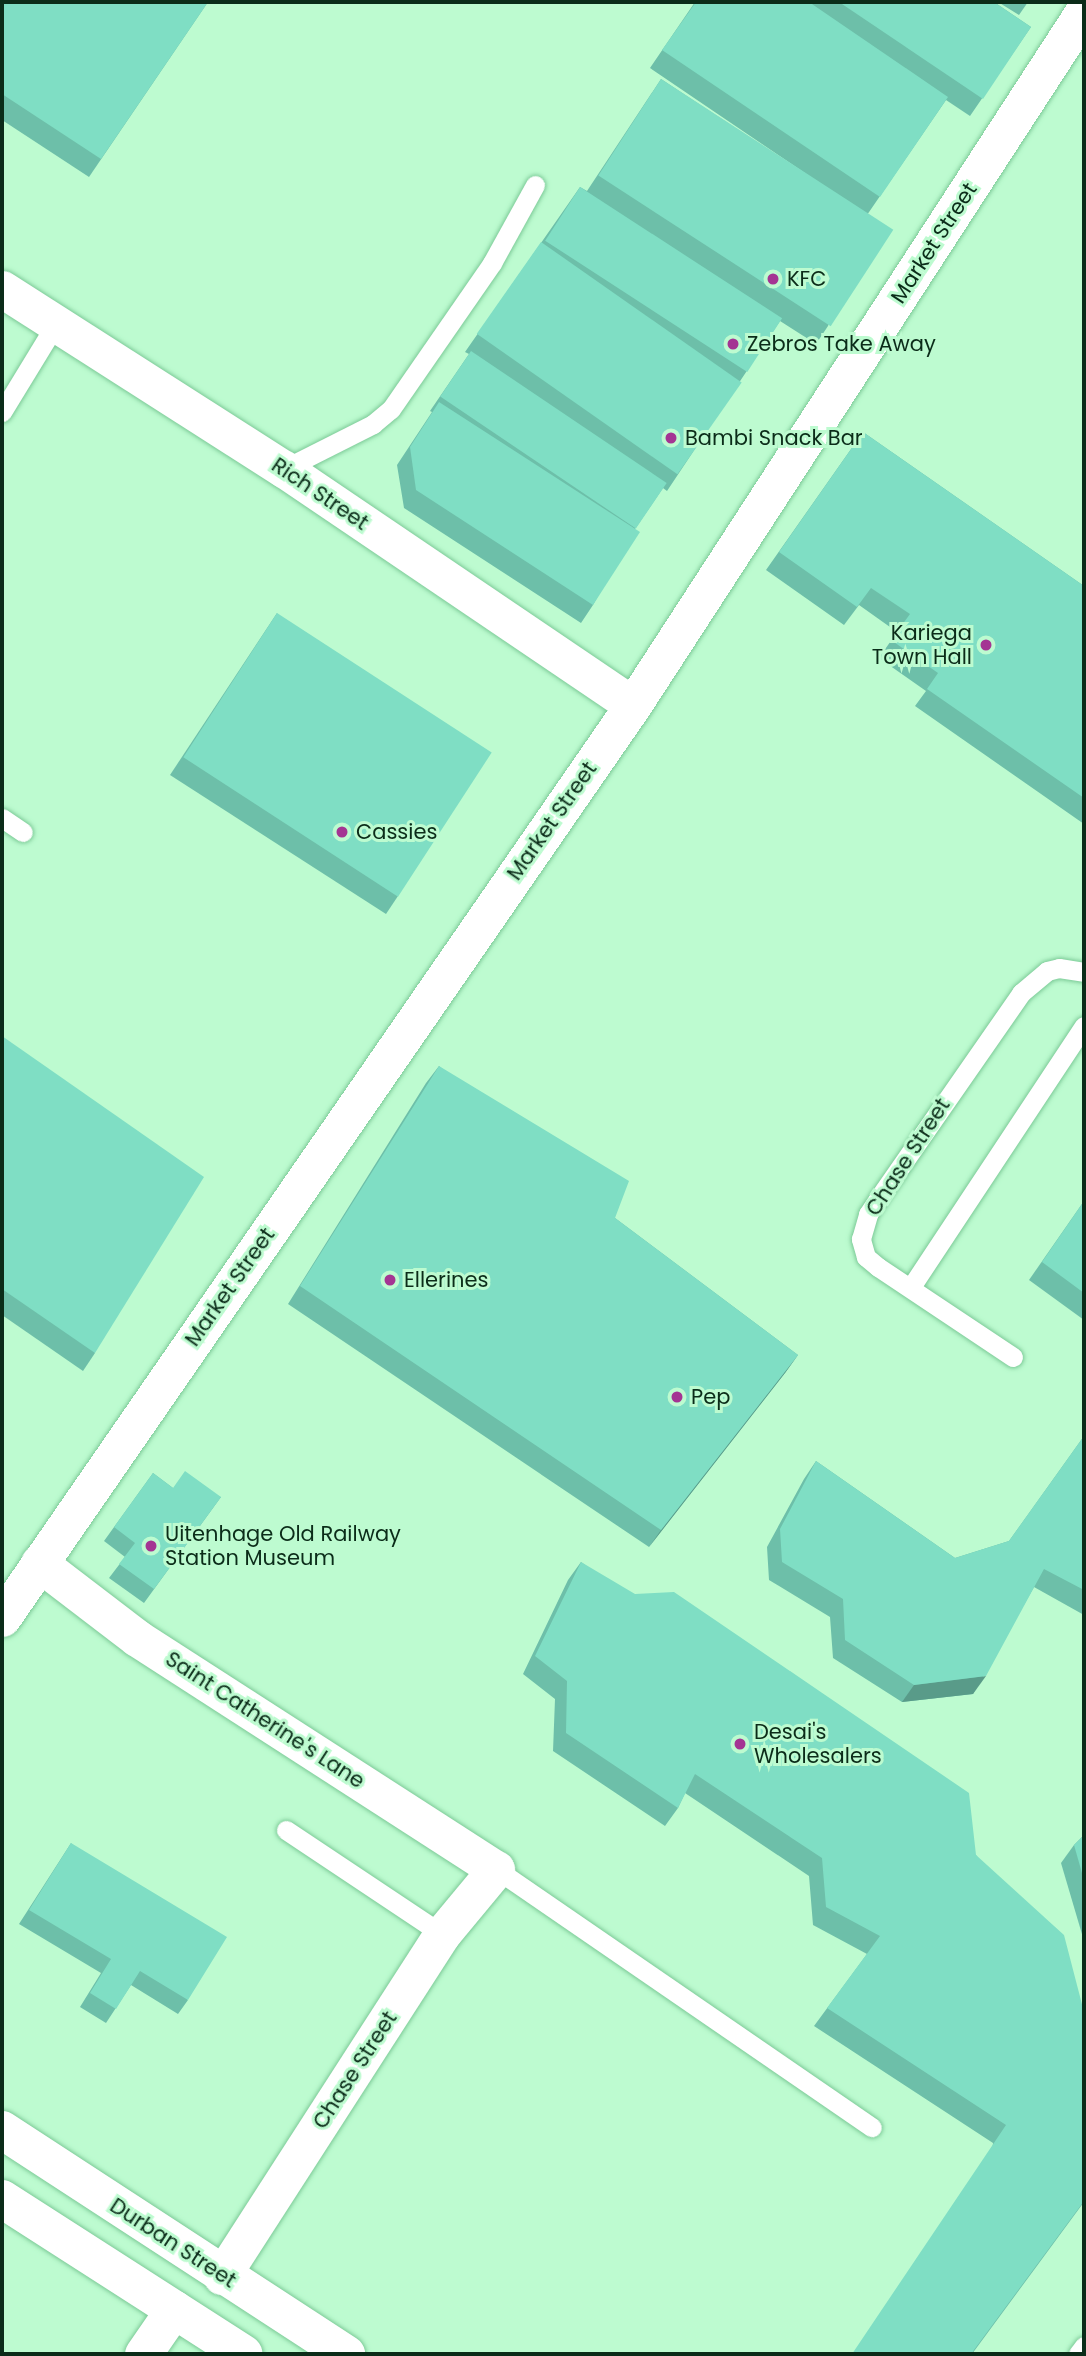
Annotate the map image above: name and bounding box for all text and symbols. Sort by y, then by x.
street label: Market Street [886,178,982,308]
place label: KFC [787,266,826,292]
marker: KFC [765,271,781,287]
place label: Zebros Take Away [747,331,936,357]
marker: Zebros Take Away [725,336,741,352]
place label: Bambi Snack Bar [685,425,863,451]
marker: Bambi Snack Bar [663,430,679,446]
street label: Rich Street [267,452,373,536]
place label: Kariega Town Hall [872,620,972,670]
marker: Kariega Town Hall [978,637,994,653]
street label: Market Street [502,757,602,885]
place label: Cassies [356,819,437,845]
marker: Cassies [334,824,350,840]
street label: Chase Street [861,1094,955,1220]
street label: Market Street [180,1223,280,1351]
place label: Ellerines [404,1267,489,1293]
marker: Ellerines [382,1272,398,1288]
place label: Pep [691,1384,730,1410]
marker: Pep [669,1389,685,1405]
place label: Uitenhage Old Railway Station Museum [165,1521,401,1571]
marker: Uitenhage Old Railway Station Museum [143,1538,159,1554]
street label: Saint Catherine's Lane [161,1646,369,1794]
place label: Desai's Wholesalers [754,1719,882,1769]
marker: Desai's Wholesalers [732,1736,748,1752]
street label: Chase Street [308,2007,402,2133]
street label: Durban Street [105,2193,241,2293]

